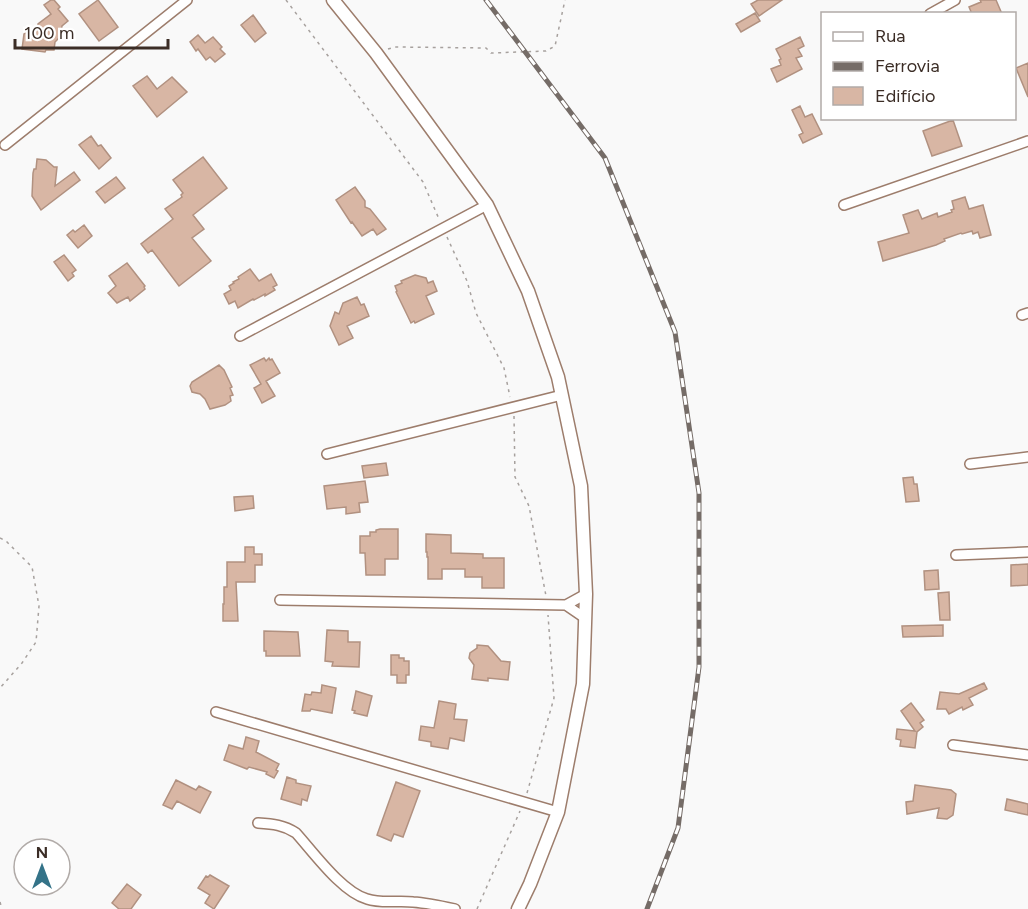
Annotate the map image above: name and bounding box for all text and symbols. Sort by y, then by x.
scale bar [15,12,168,50]
legend [821,12,1016,120]
text: 100 m [24,22,74,44]
text: Rua [875,25,906,47]
text: Ferrovia [875,55,940,77]
text: Edifício [875,85,936,107]
north arrow [12,837,72,897]
text: N [36,843,48,862]

